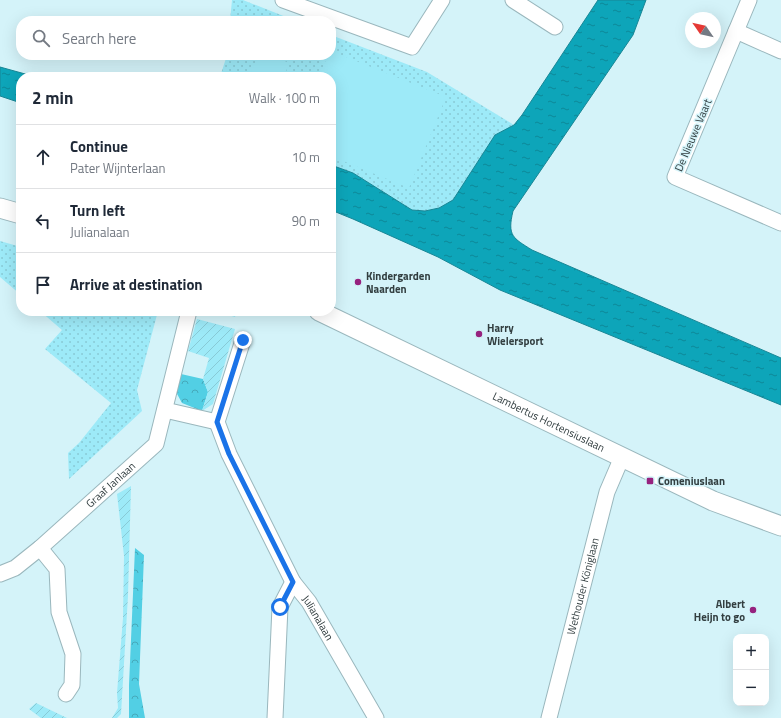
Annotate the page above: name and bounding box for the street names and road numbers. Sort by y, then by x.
street label: De Nieuwe Vaart [671,96,716,174]
street label: Lambertus Hortensiuslaan [490,388,608,456]
street label: Graaf Janlaan [82,458,139,511]
street label: Wethouder Königlaan [563,536,603,636]
street label: Julianalaan [298,591,338,644]

